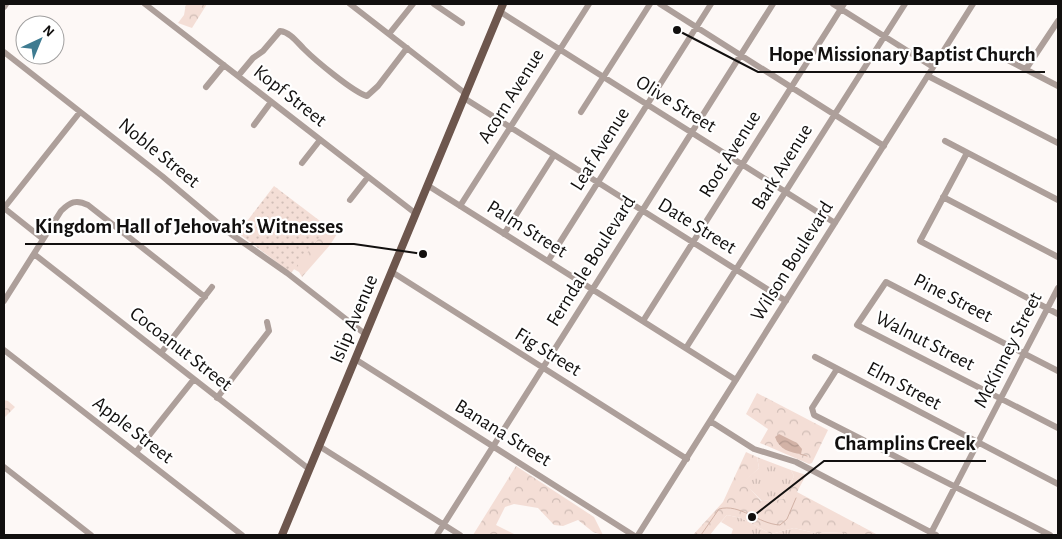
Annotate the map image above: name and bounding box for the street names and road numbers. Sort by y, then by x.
street label: Acorn Avenue [474,45,548,147]
street label: Kopf Street [250,61,331,131]
street label: Olive Street [632,72,720,137]
street label: Leaf Avenue [567,104,633,194]
street label: Root Avenue [696,107,764,201]
street label: Noble Street [115,114,204,192]
street label: Bark Avenue [748,121,816,213]
street label: Ferndale Boulevard [543,192,639,330]
street label: Date Street [654,194,740,258]
street label: Palm Street [483,197,571,262]
street label: Wilson Boulevard [747,198,837,324]
street label: Pine Street [911,270,996,327]
street label: Islip Avenue [326,272,382,366]
street label: McKinney Street [970,288,1046,411]
street label: Cocoanut Street [126,303,236,395]
street label: Walnut Street [872,308,978,375]
street label: Fig Street [511,324,585,380]
street label: Elm Street [864,358,945,414]
street label: Apple Street [89,393,177,468]
street label: Banana Street [451,396,555,471]

